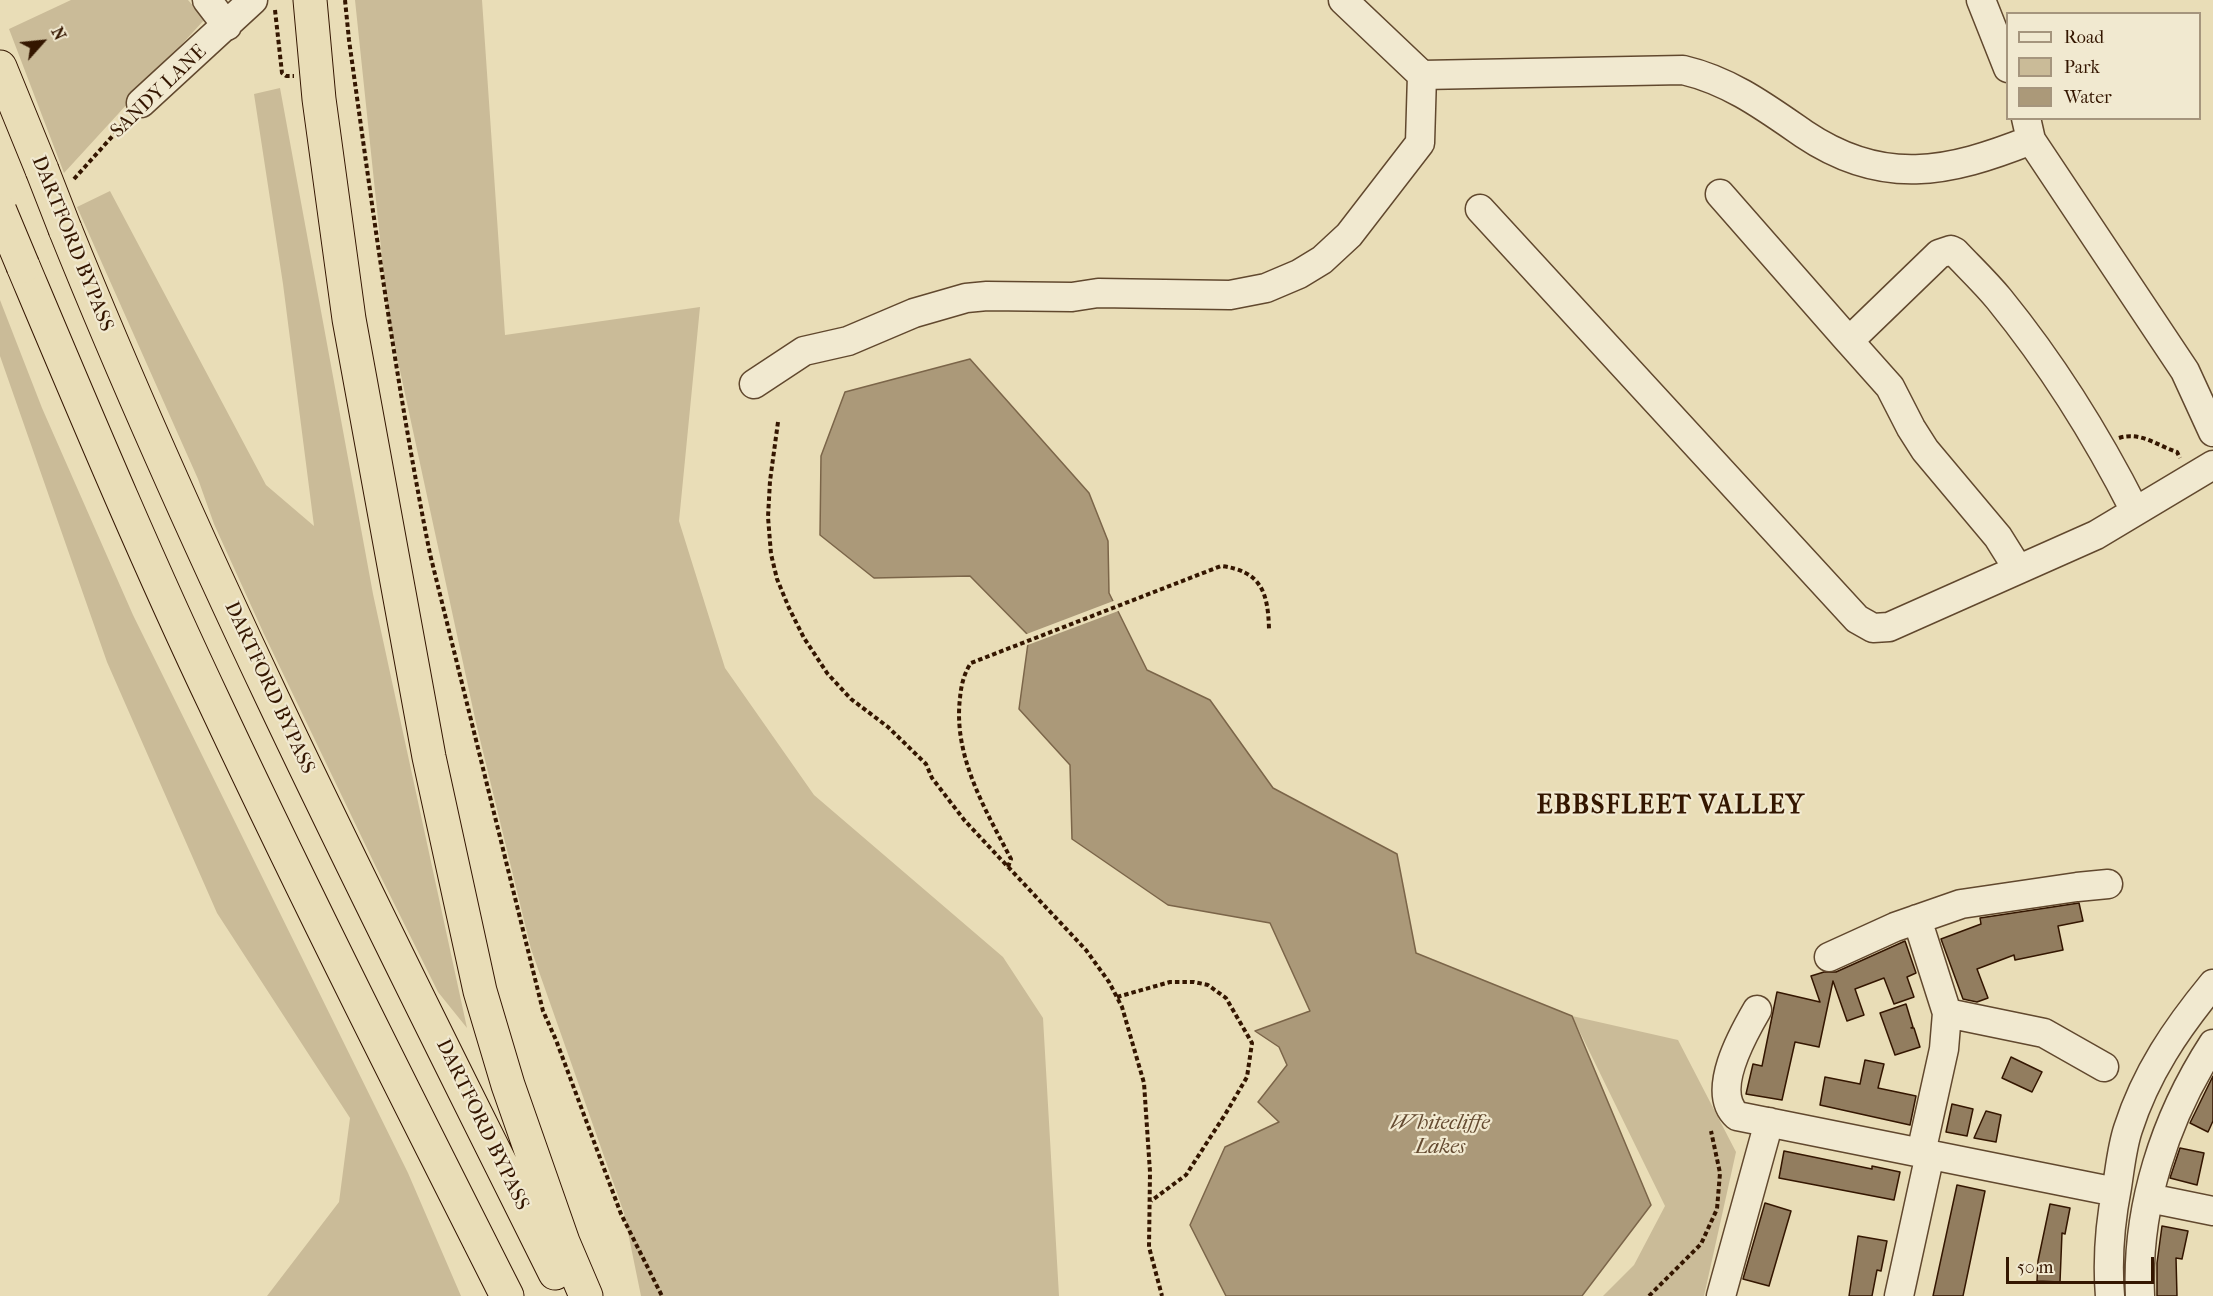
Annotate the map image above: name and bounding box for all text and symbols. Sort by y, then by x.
north arrow [12,12,72,72]
legend [2006,12,2201,120]
text: N [47,24,70,43]
text: Road [2064,27,2104,48]
street label: SANDY LANE [106,40,212,144]
text: Park [2064,57,2100,78]
text: Water [2064,87,2112,108]
street label: DARTFORD BYPASS [26,153,118,335]
street label: DARTFORD BYPASS [219,598,319,778]
district label: EBBSFLEET VALLEY [1537,791,1805,823]
street label: DARTFORD BYPASS [430,1036,534,1214]
water label: Whitecliffe Lakes [1390,1111,1490,1161]
scale bar [2009,1245,2158,1283]
text: 50 m [2017,1257,2053,1278]

